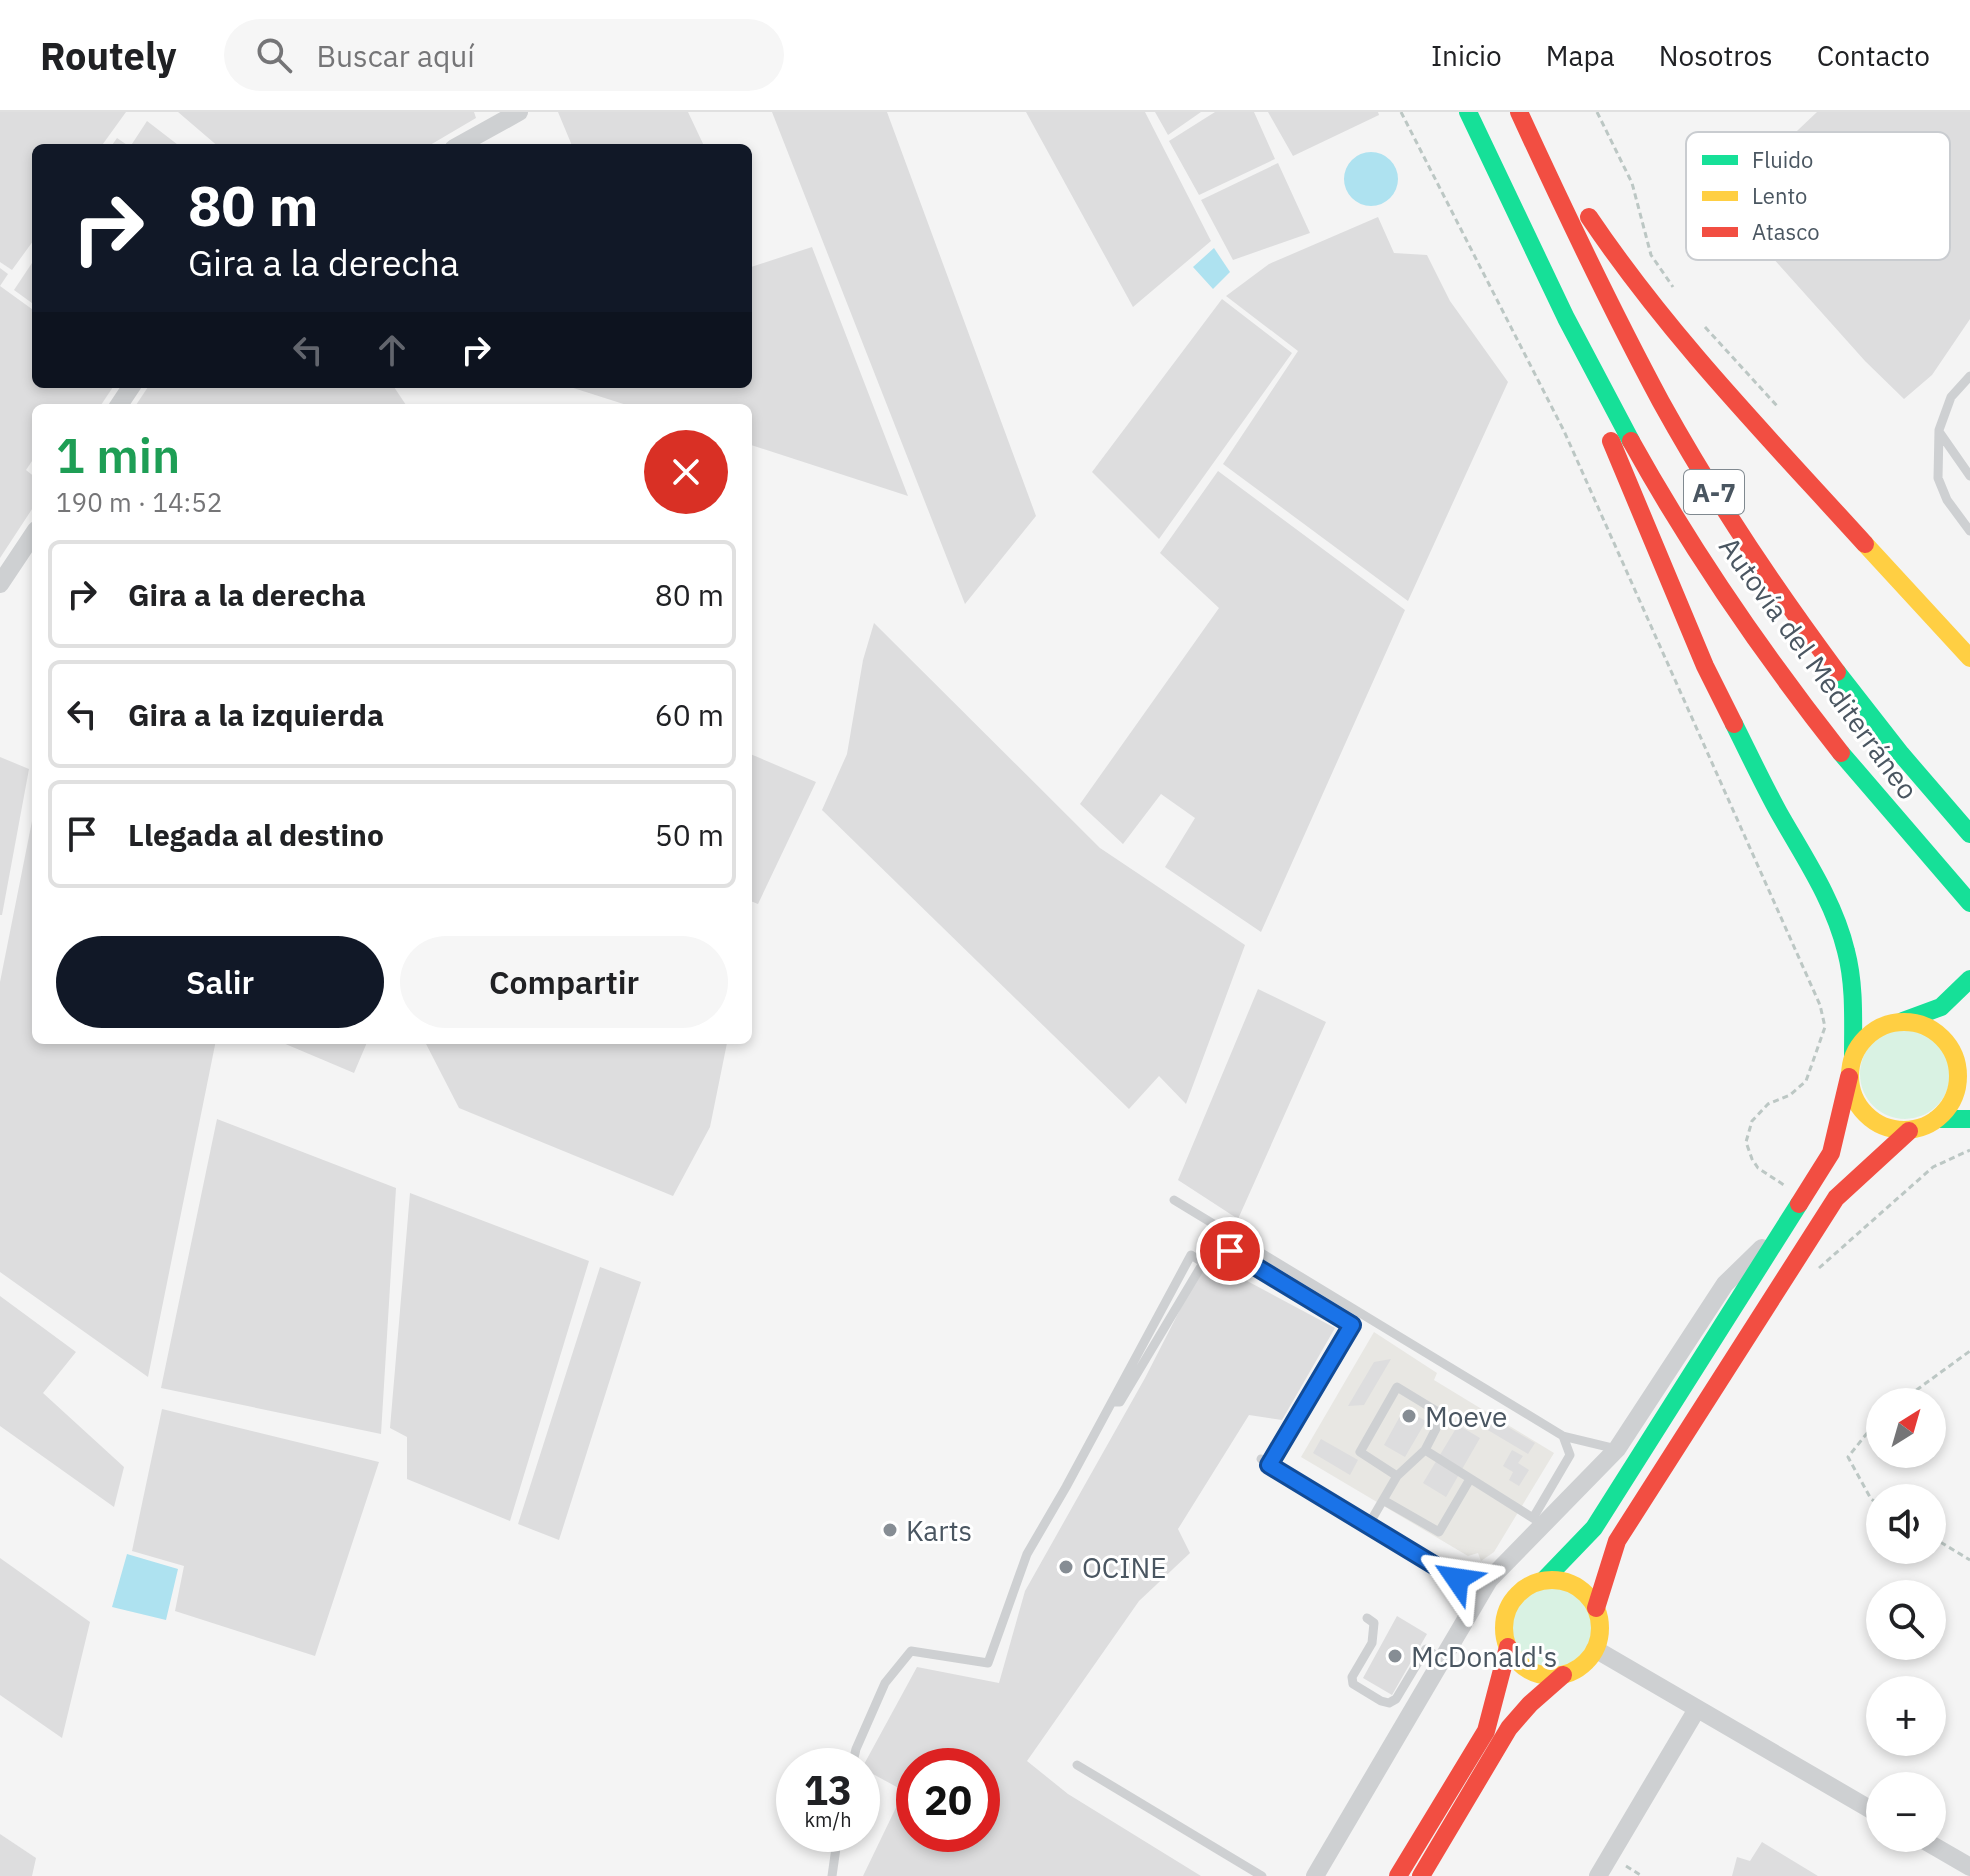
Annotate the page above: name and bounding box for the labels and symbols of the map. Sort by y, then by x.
legend [1686,132,1950,260]
text: Fluido [1752,145,1813,174]
text: Lento [1752,181,1807,210]
text: Atasco [1752,217,1819,246]
road number: A-7 [1684,470,1744,514]
street label: Autovía del Mediterráneo [1711,529,1927,807]
pin [1196,1217,1264,1285]
north arrow [1866,1388,1946,1468]
place label: Moeve [1425,1398,1508,1435]
marker: Moeve [1400,1407,1418,1425]
place label: Karts [906,1512,972,1549]
marker: Karts [881,1521,899,1539]
position arrow [1415,1537,1499,1621]
place label: OCINE [1082,1549,1167,1586]
marker: OCINE [1057,1558,1075,1576]
place label: McDonald's [1411,1638,1557,1675]
marker: McDonald's [1386,1647,1404,1665]
speed limit sign: 20 [896,1748,1000,1852]

